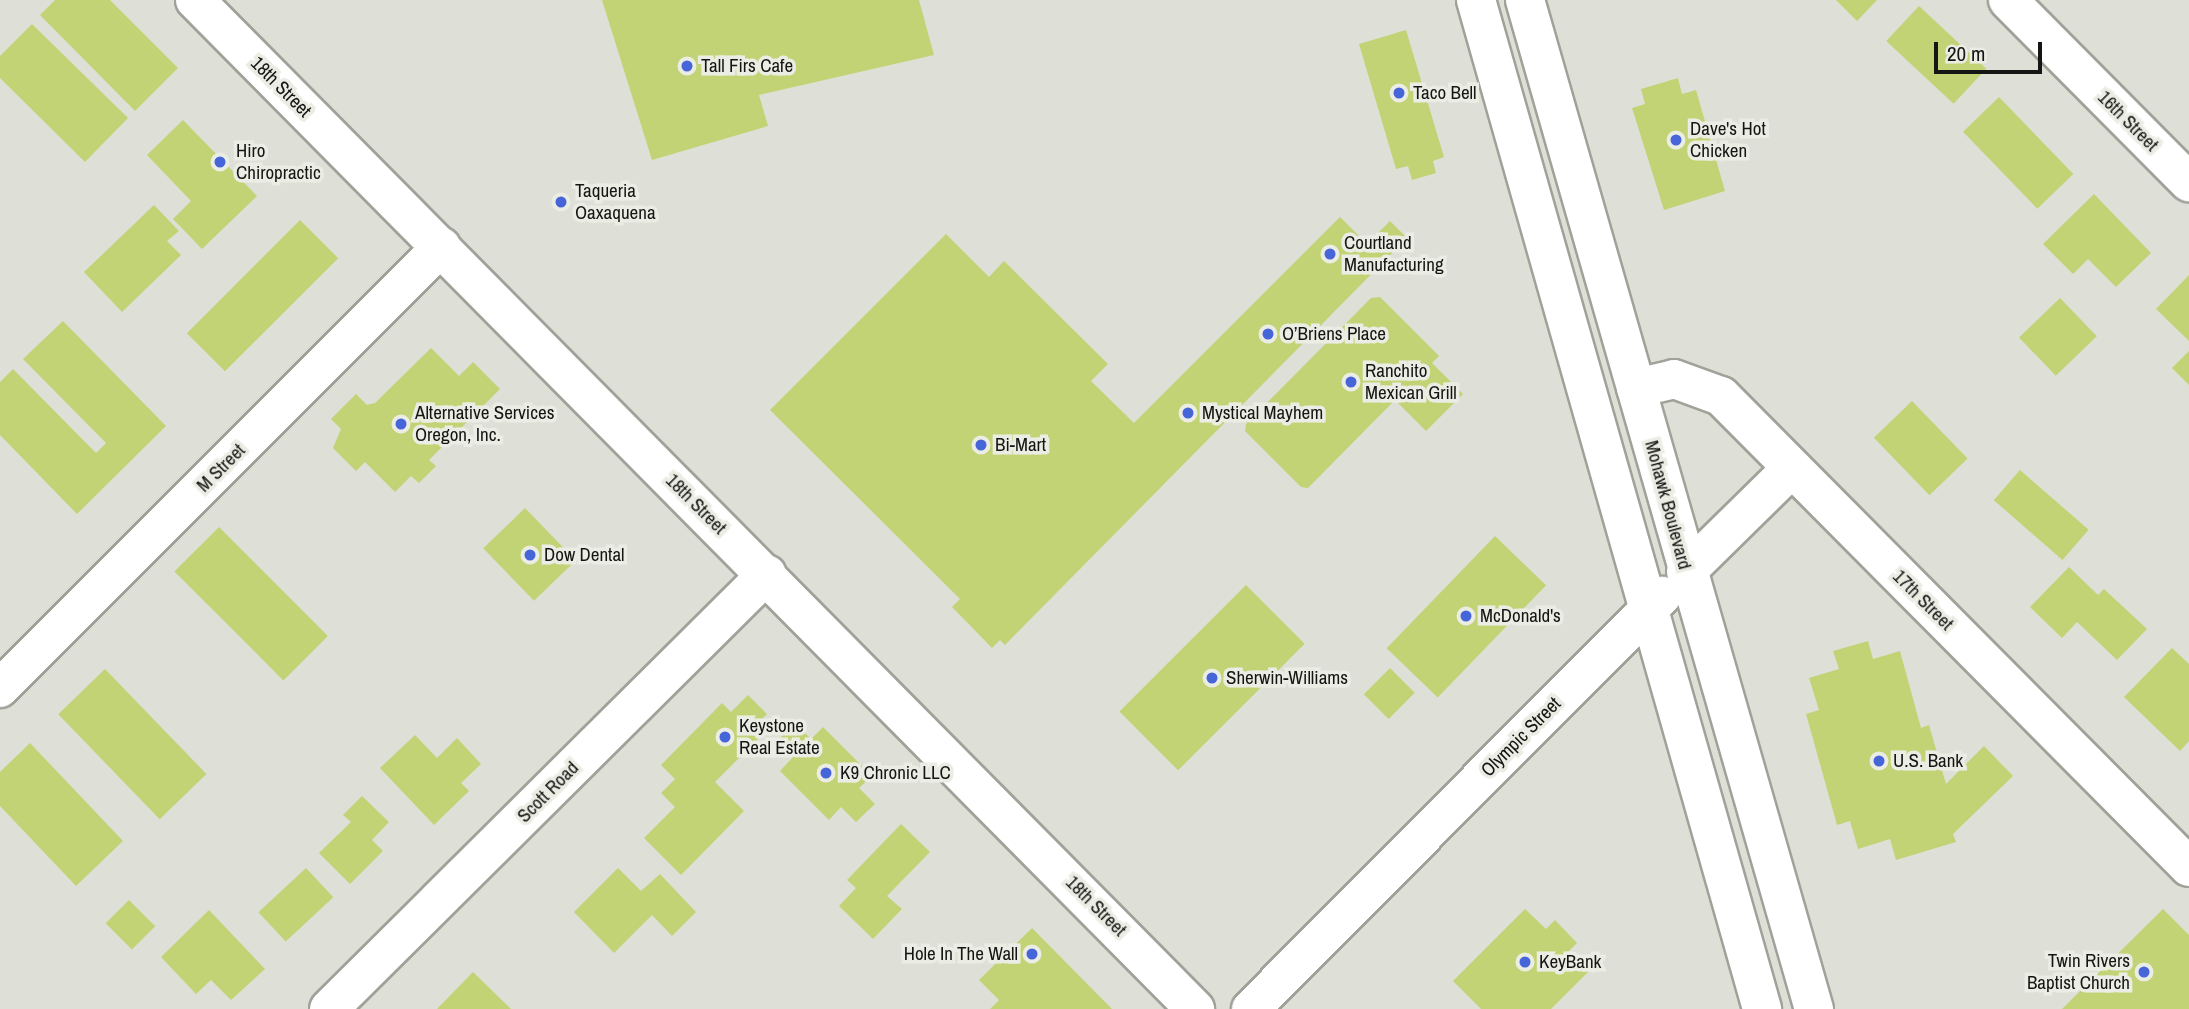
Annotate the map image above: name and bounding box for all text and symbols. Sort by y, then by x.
scale bar [1937,28,2046,72]
text: 20 m [1947,39,1985,68]
street label: 18th Street [246,52,316,122]
place label: Tall Firs Cafe [701,55,793,77]
marker: Tall Firs Cafe [679,58,695,74]
place label: Taco Bell [1413,82,1477,104]
marker: Taco Bell [1391,85,1407,101]
street label: 16th Street [2093,86,2163,156]
place label: Dave's Hot Chicken [1690,118,1766,162]
marker: Dave's Hot Chicken [1668,132,1684,148]
place label: Hiro Chiropractic [236,140,321,184]
marker: Hiro Chiropractic [210,152,230,172]
place label: Taqueria Oaxaquena [575,180,656,224]
marker: Taqueria Oaxaquena [553,194,569,210]
place label: Courtland Manufacturing [1344,232,1444,276]
marker: Courtland Manufacturing [1322,246,1338,262]
place label: O’Briens Place [1282,323,1386,345]
marker: O’Briens Place [1260,326,1276,342]
place label: Ranchito Mexican Grill [1365,360,1457,404]
marker: Ranchito Mexican Grill [1343,374,1359,390]
place label: Alternative Services Oregon, Inc. [415,402,554,446]
place label: Mystical Mayhem [1202,402,1323,424]
marker: Mystical Mayhem [1180,405,1196,421]
marker: Alternative Services Oregon, Inc. [393,416,409,432]
place label: Bi-Mart [995,434,1046,456]
marker: Bi-Mart [973,437,989,453]
street label: Mohawk Boulevard [1640,438,1696,572]
street label: M Street [192,439,250,497]
street label: 18th Street [661,469,731,539]
place label: Dow Dental [544,544,625,566]
marker: Dow Dental [522,547,538,563]
street label: 17th Street [1888,565,1958,635]
place label: McDonald's [1480,605,1561,627]
marker: McDonald's [1458,608,1474,624]
place label: Sherwin-Williams [1226,667,1348,689]
marker: Sherwin-Williams [1204,670,1220,686]
street label: Olympic Street [1477,693,1565,781]
place label: Keystone Real Estate [739,715,820,759]
marker: Keystone Real Estate [717,729,733,745]
place label: U.S. Bank [1893,750,1963,772]
marker: U.S. Bank [1871,753,1887,769]
street label: Scott Road [513,757,583,827]
place label: K9 Chronic LLC [840,762,951,784]
marker: K9 Chronic LLC [818,765,834,781]
street label: 18th Street [1061,871,1131,941]
place label: Hole In The Wall [903,943,1018,965]
marker: Hole In The Wall [1024,946,1040,962]
place label: Twin Rivers Baptist Church [2027,950,2130,994]
place label: KeyBank [1539,951,1601,973]
marker: KeyBank [1517,954,1533,970]
marker: Twin Rivers Baptist Church [2136,964,2152,980]

